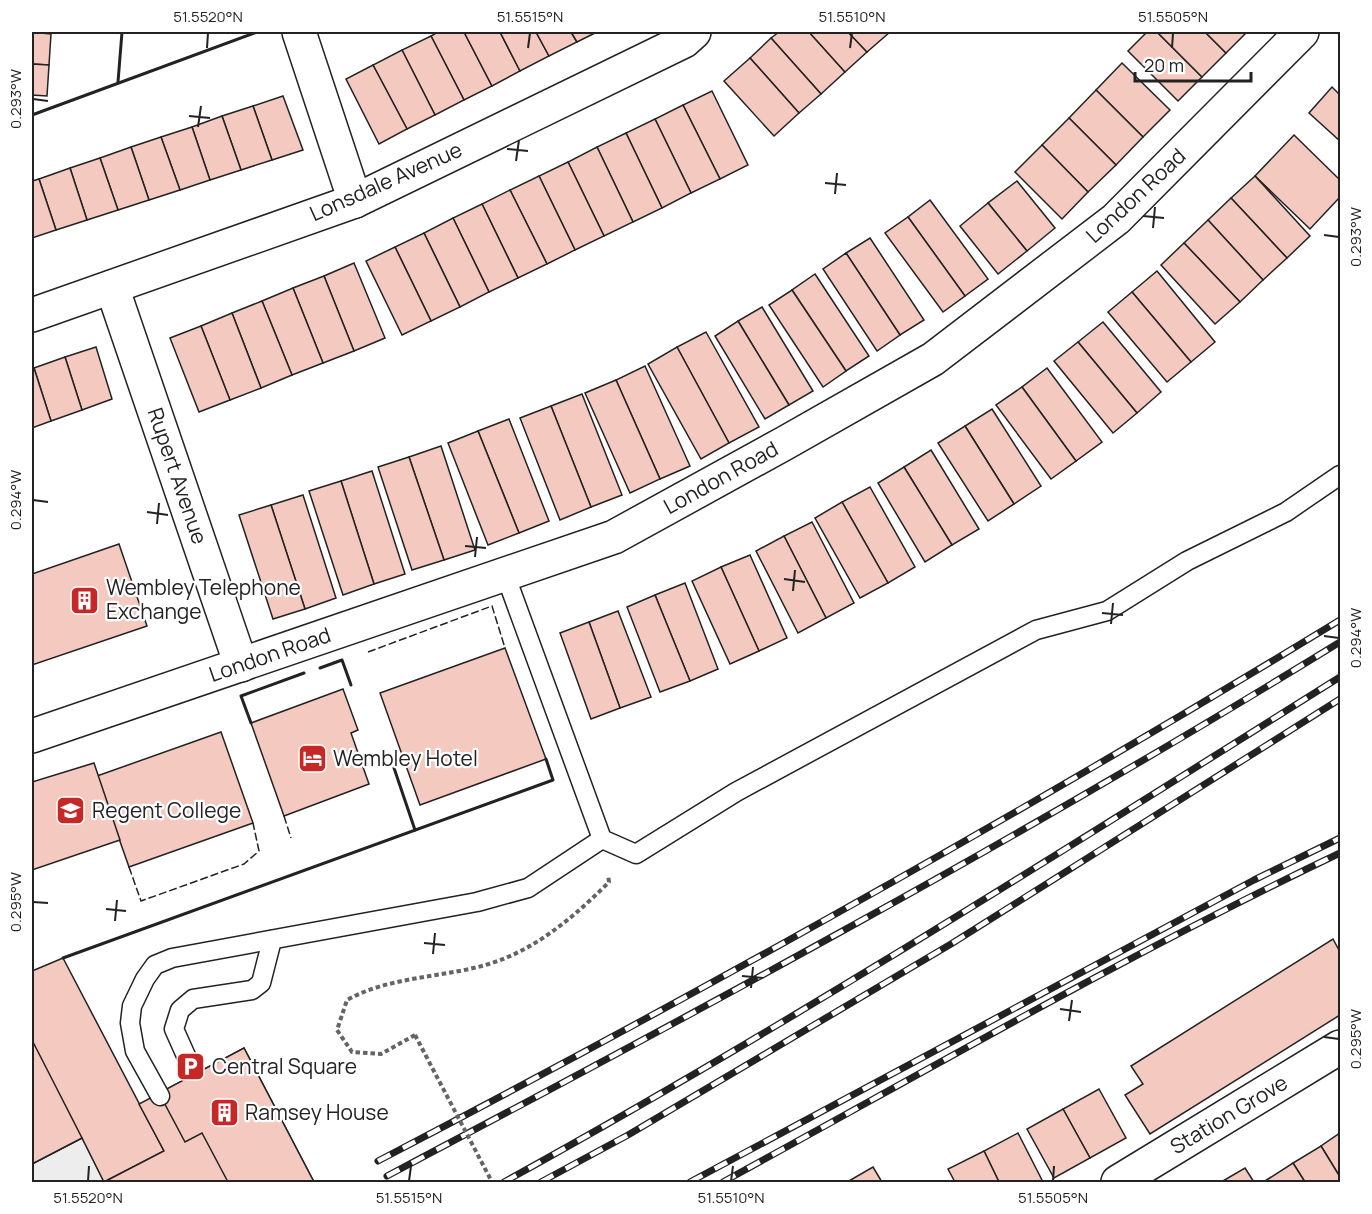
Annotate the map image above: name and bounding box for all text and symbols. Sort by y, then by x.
text: 51.5520°N [173,6,243,27]
text: 51.5515°N [497,6,563,27]
text: 51.5510°N [818,6,886,27]
text: 51.5505°N [1138,6,1208,27]
scale bar [1135,45,1250,83]
text: 20 m [1144,53,1184,77]
text: 0.293°W [5,69,26,129]
street label: Lonsdale Avenue [305,135,466,227]
street label: London Road [1079,142,1191,249]
text: 0.293°W [1345,207,1366,267]
street label: Rupert Avenue [142,404,214,548]
street label: London Road [658,434,783,520]
text: 0.294°W [5,470,26,530]
place label: Wembley Telephone Exchange [106,573,301,625]
building icon: Wembley Telephone Exchange [69,584,101,616]
text: 0.294°W [1345,608,1366,668]
street label: London Road [205,620,334,688]
hotel icon: Wembley Hotel [296,743,328,775]
place label: Wembley Hotel [333,744,478,772]
school or university icon: Regent College [55,795,87,827]
place label: Regent College [92,796,241,824]
text: 0.295°W [5,872,26,932]
text: 0.295°W [1345,1009,1366,1069]
parking icon: Central Square [175,1051,207,1083]
place label: Central Square [212,1052,357,1080]
street label: Station Grove [1165,1068,1292,1160]
building icon: Ramsey House [208,1097,240,1129]
place label: Ramsey House [245,1098,389,1126]
text: 51.5520°N [53,1187,123,1208]
text: 51.5515°N [376,1187,442,1208]
text: 51.5510°N [697,1187,765,1208]
text: 51.5505°N [1018,1187,1088,1208]

